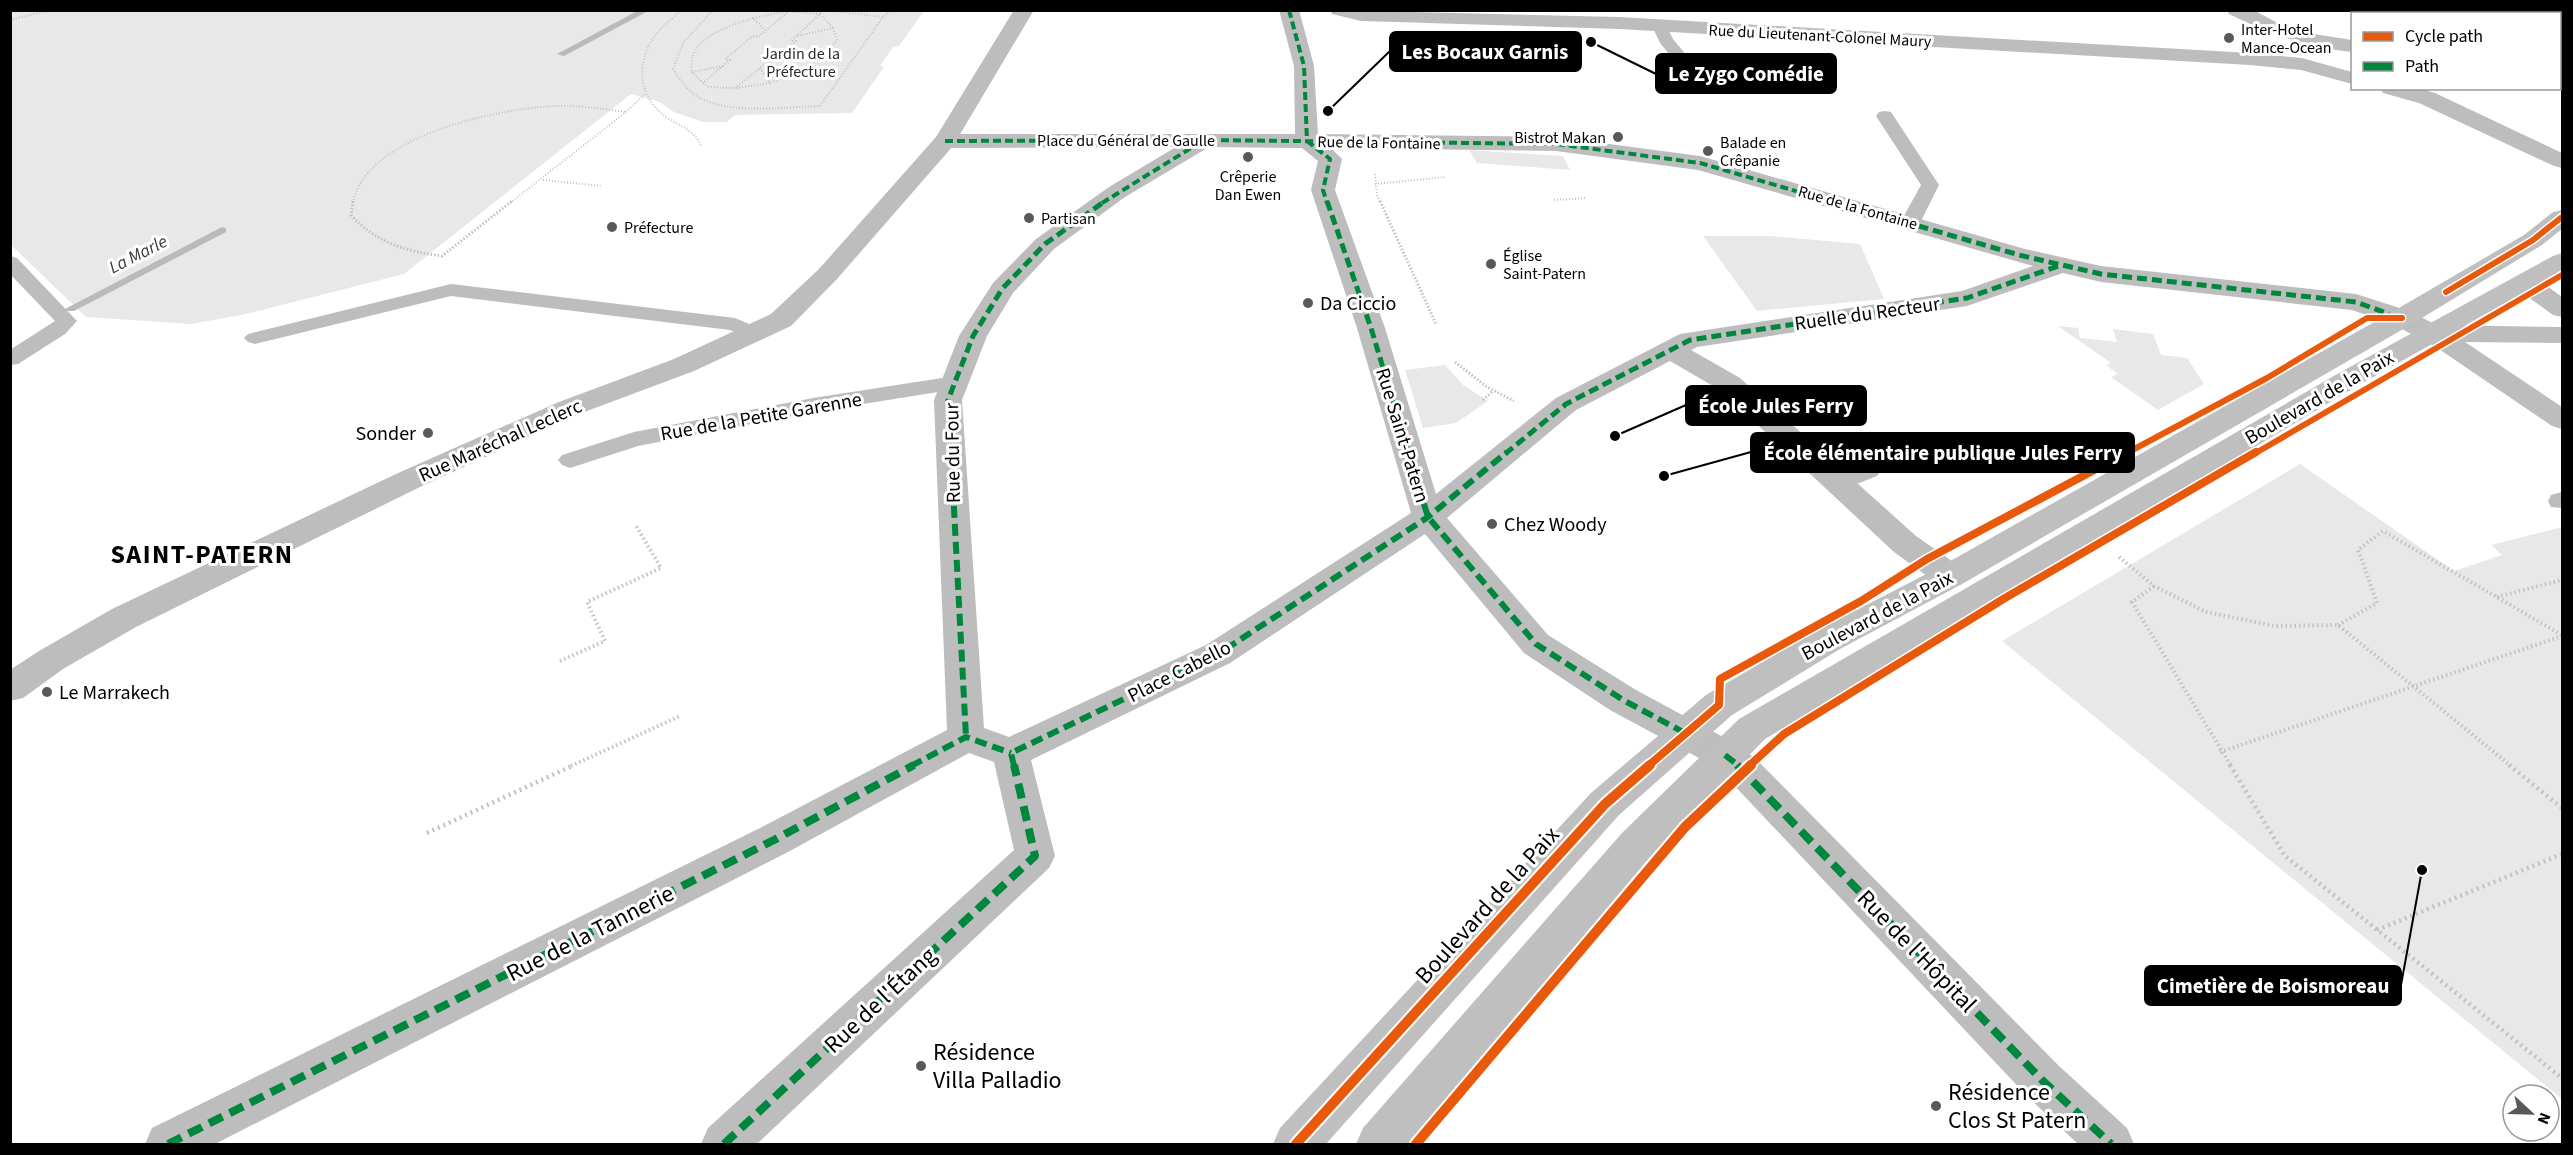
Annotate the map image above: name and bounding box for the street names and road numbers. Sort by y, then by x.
street label: Rue du Lieutenant-Colonel Maury [1708,19,1932,53]
street label: Place du Général de Gaulle [1037,130,1215,152]
street label: Rue de la Fontaine [1317,131,1441,155]
street label: Rue de la Fontaine [1795,180,1920,236]
street label: Ruelle du Recteur [1793,290,1942,338]
street label: Boulevard de la Paix [2240,344,2399,452]
street label: Rue Saint-Patern [1368,364,1436,506]
street label: Rue de la Petite Garenne [658,385,864,448]
street label: Rue Maréchal Leclerc [414,392,587,490]
street label: Rue du Four [938,402,968,503]
street label: Boulevard de la Paix [1797,564,1958,668]
street label: Place Cabello [1123,634,1236,710]
street label: Boulevard de la Paix [1407,818,1568,992]
street label: Rue de la Tannerie [500,876,680,991]
street label: Rue de l'Hôpital [1849,882,1985,1021]
street label: Rue de l'Étang [816,939,944,1062]

